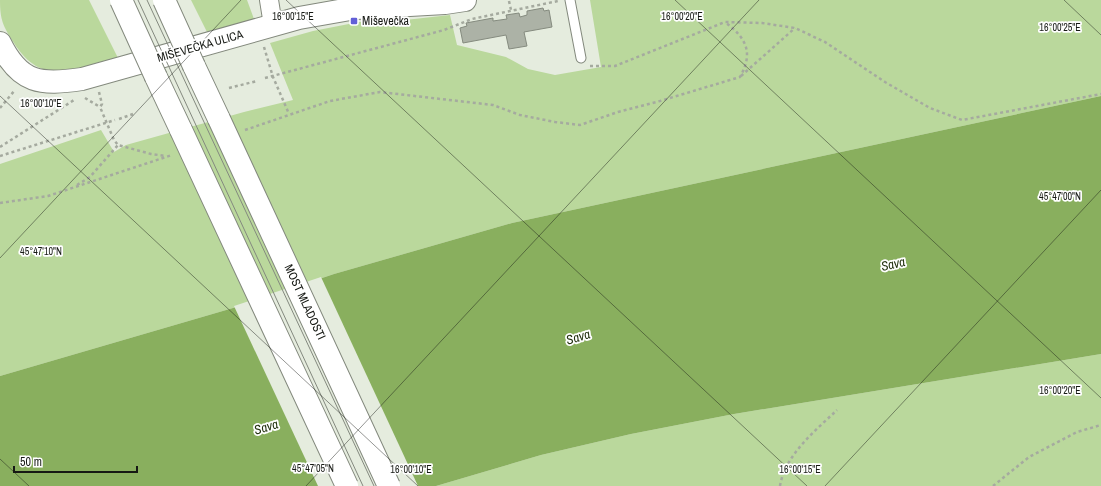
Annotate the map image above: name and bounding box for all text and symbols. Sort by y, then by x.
text: 16°00'15"E [272,10,314,23]
text: 16°00'20"E [661,10,703,23]
place label: Miševečka [362,13,410,29]
marker: Miševečka [349,16,359,26]
text: 16°00'25"E [1039,21,1081,34]
street label: MIŠEVEČKA ULICA [155,26,245,66]
text: 16°00'10"E [20,97,62,110]
text: 45°47'00"N [1039,190,1081,203]
text: 45°47'10"N [20,245,62,258]
water label: Sava [879,253,907,275]
street label: MOST MLADOSTI [281,262,329,342]
water label: Sava [564,325,592,349]
text: 16°00'20"E [1039,384,1081,397]
water label: Sava [252,415,280,439]
scale bar [14,448,137,474]
text: 50 m [20,454,42,470]
text: 45°47'05"N [292,462,334,475]
text: 16°00'10"E [390,463,432,476]
text: 16°00'15"E [779,463,821,476]

